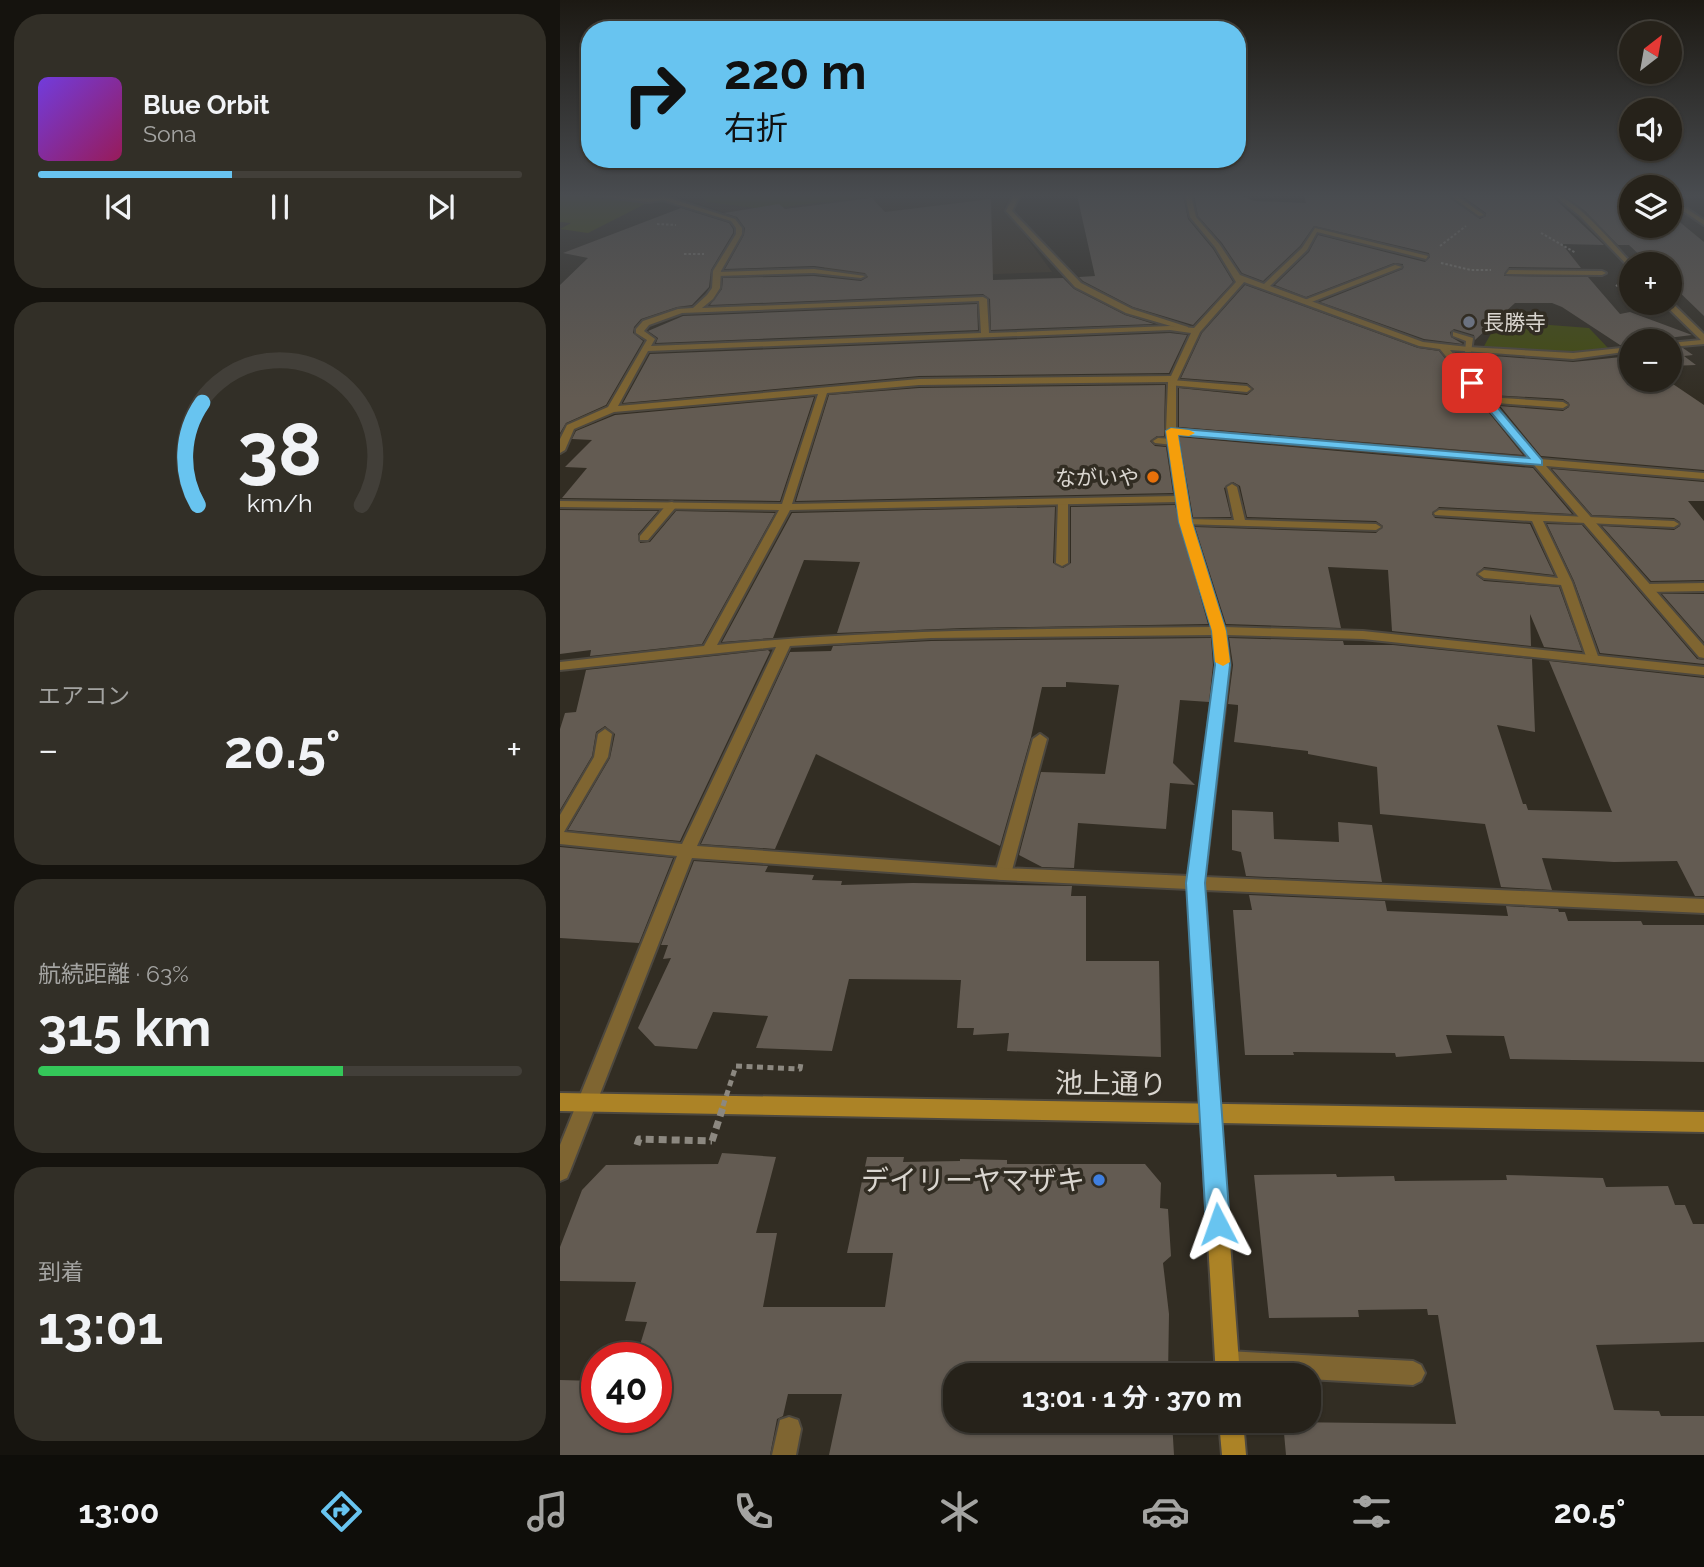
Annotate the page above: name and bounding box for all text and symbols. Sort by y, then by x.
north arrow [1619,21,1682,84]
map controls [1619,21,1682,392]
text: 220 m [724,43,867,100]
icon: right [609,49,700,140]
text: Blue Orbit [143,90,270,120]
button: sound [1619,98,1682,161]
text: 右折 [724,109,788,146]
text: Sona [143,120,197,147]
button: layers [1619,175,1682,238]
icon: previous [100,188,138,226]
icon: pause [261,188,299,226]
icon: next [422,188,460,226]
button: + [1619,252,1682,315]
place label: 長勝寺 [1483,310,1546,335]
marker: 長勝寺 [1461,314,1477,330]
button: − [1619,329,1682,392]
pin [1442,353,1502,413]
icon: arrive [1453,364,1491,402]
text: 38 [238,408,322,493]
place label: ながいや [1055,465,1139,490]
marker: ながいや [1145,469,1161,485]
text: km/h [247,488,313,518]
text: エアコン [38,682,130,709]
text: 20.5° [224,719,341,780]
text: − [38,727,58,772]
text: + [506,727,522,772]
text: 航続距離 · 63% [38,960,189,987]
text: 315 km [38,997,211,1058]
street label: 池上通り [1055,1067,1167,1101]
place label: デイリーヤマザキ [861,1164,1085,1197]
marker: デイリーヤマザキ [1091,1172,1107,1188]
position arrow [1181,1187,1255,1261]
text: 到着 [38,1258,84,1285]
text: 13:01 [38,1295,163,1356]
speed limit sign: 40 [581,1342,672,1433]
text: 13:01 · 1 分 · 370 m [1022,1383,1242,1413]
icon: directions [317,1487,366,1536]
icon: music [523,1487,572,1536]
icon: phone [729,1487,778,1536]
icon: climate [935,1487,984,1536]
icon: car [1141,1487,1190,1536]
icon: filters [1347,1487,1396,1536]
text: 13:00 [79,1493,159,1530]
text: 20.5° [1554,1493,1625,1530]

